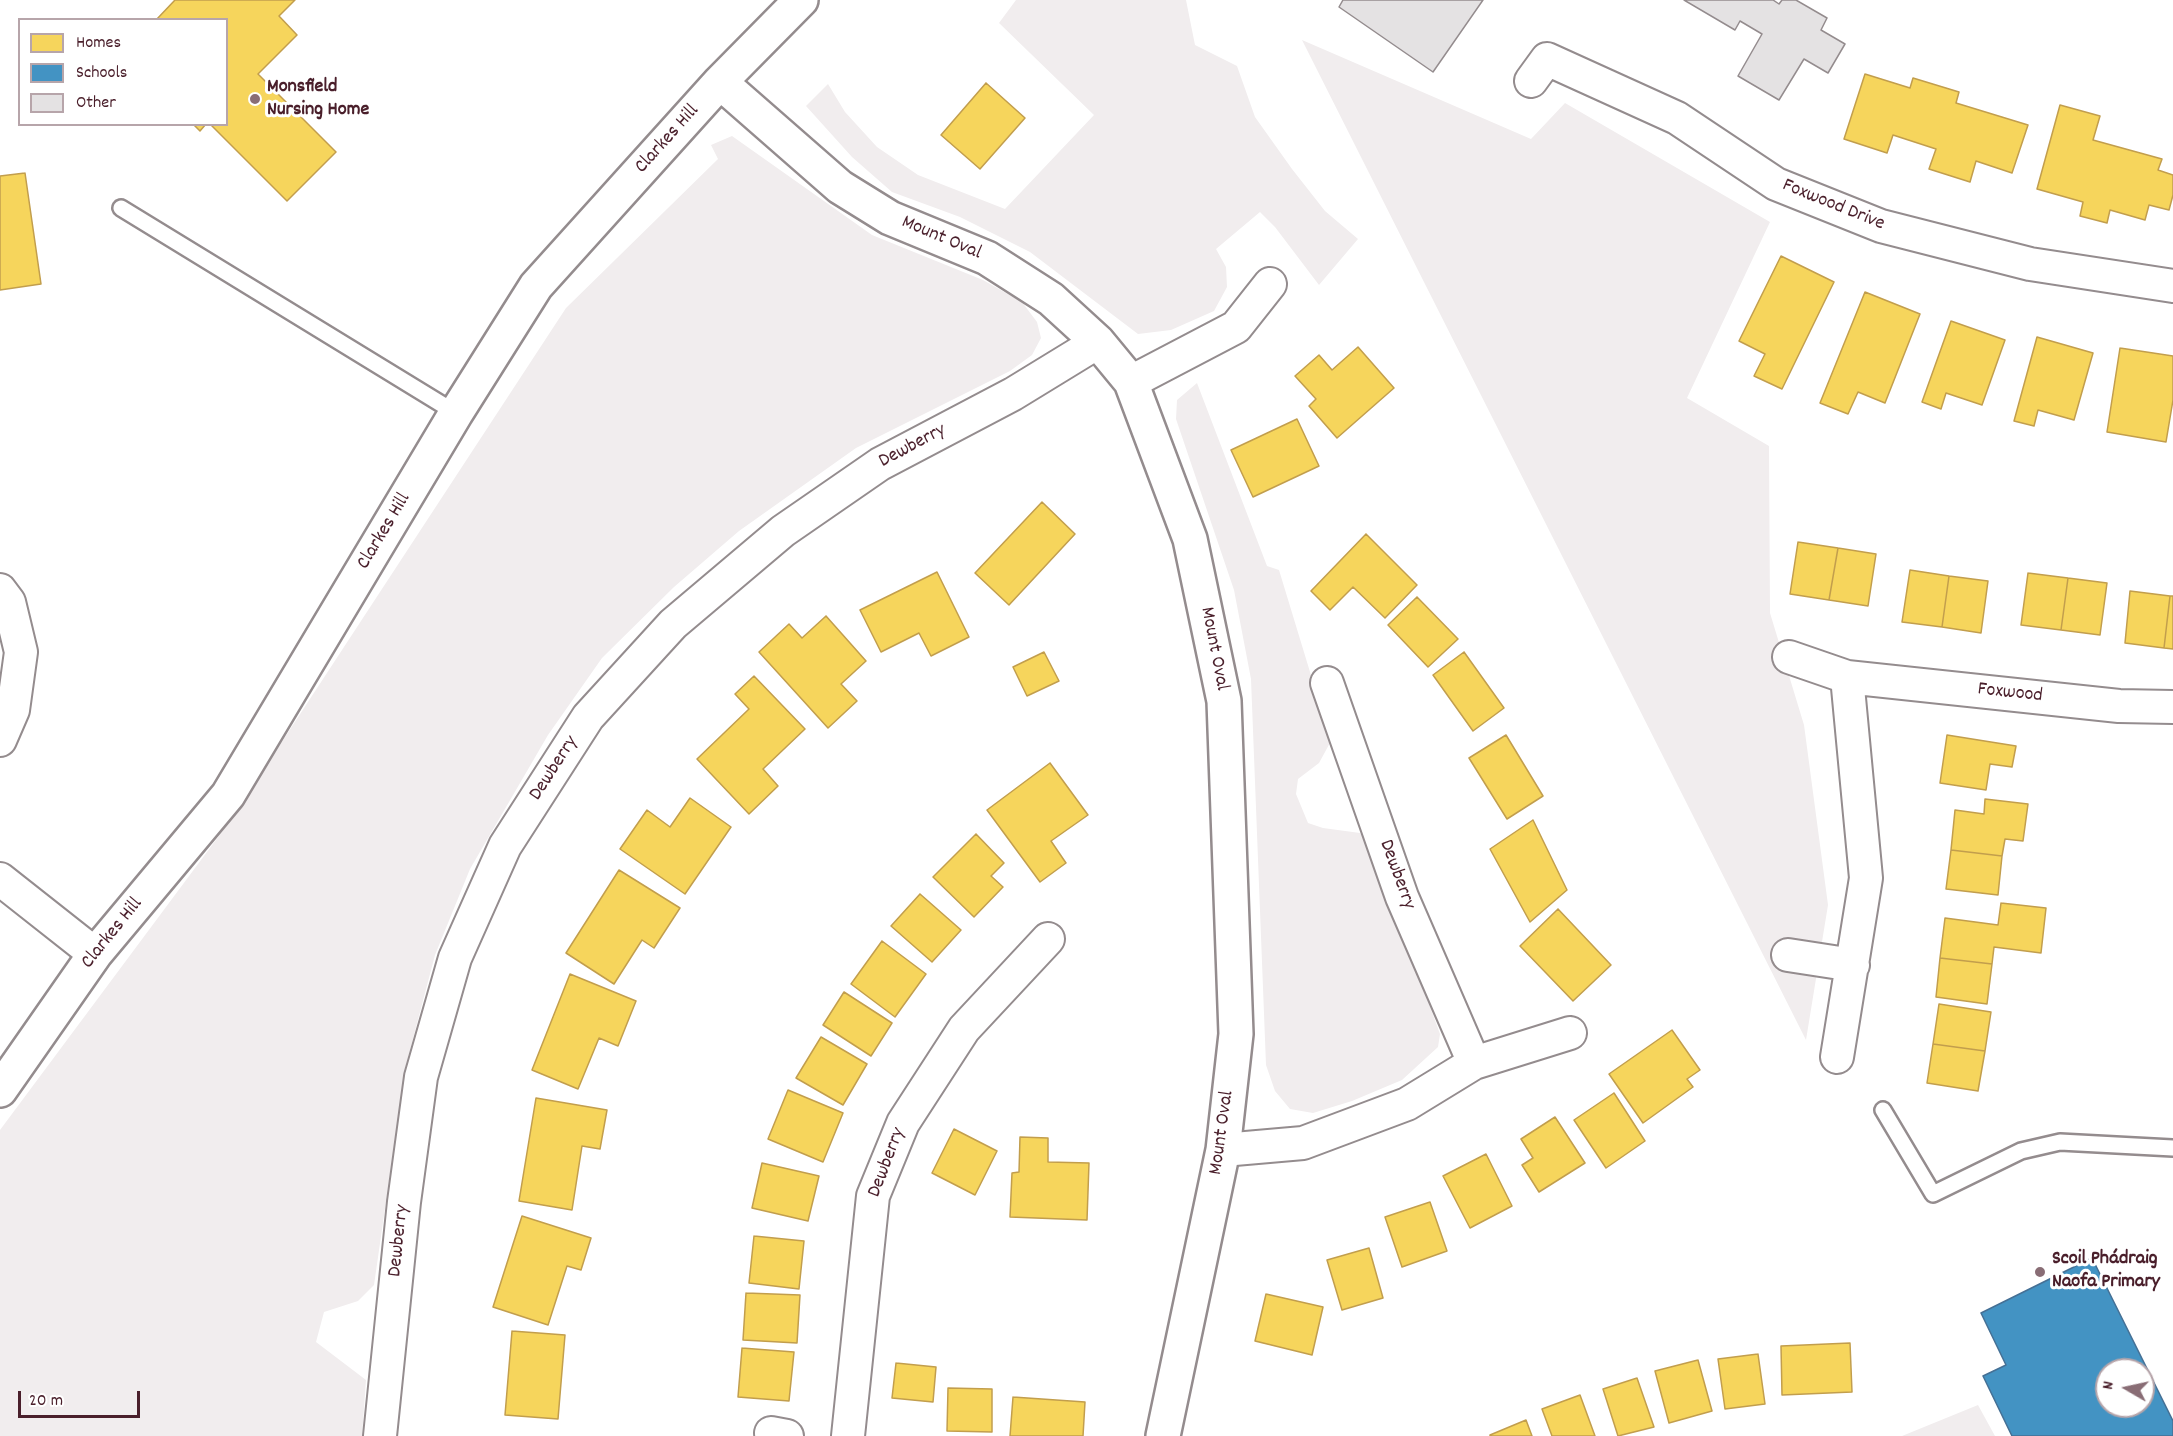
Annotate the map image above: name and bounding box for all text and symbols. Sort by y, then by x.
legend [18,18,228,126]
text: Homes [76,31,121,56]
text: Schools [76,61,127,86]
place label: Monsfield Nursing Home [267,76,369,123]
text: Other [76,91,116,116]
marker: Monsfield Nursing Home [248,92,262,106]
street label: Clarkes Hill [631,100,705,180]
street label: Foxwood Drive [1778,175,1888,237]
street label: Mount Oval [897,211,985,267]
street label: Dewberry [875,419,951,475]
street label: Clarkes Hill [353,489,417,575]
street label: Mount Oval [1193,605,1233,693]
street label: Foxwood [1976,679,2044,709]
street label: Dewberry [525,732,585,806]
street label: Dewberry [1372,837,1420,913]
street label: Clarkes Hill [77,893,149,975]
street label: Mount Oval [1205,1090,1241,1176]
street label: Dewberry [864,1125,912,1201]
street label: Dewberry [384,1204,416,1278]
place label: Scoil Phádraig Naofa Primary [2052,1248,2160,1295]
marker: Scoil Phádraig Naofa Primary [2033,1265,2047,1279]
north arrow [2095,1358,2155,1418]
scale bar [21,1379,142,1417]
text: N [2097,1380,2121,1391]
text: 20 m [29,1389,63,1414]

